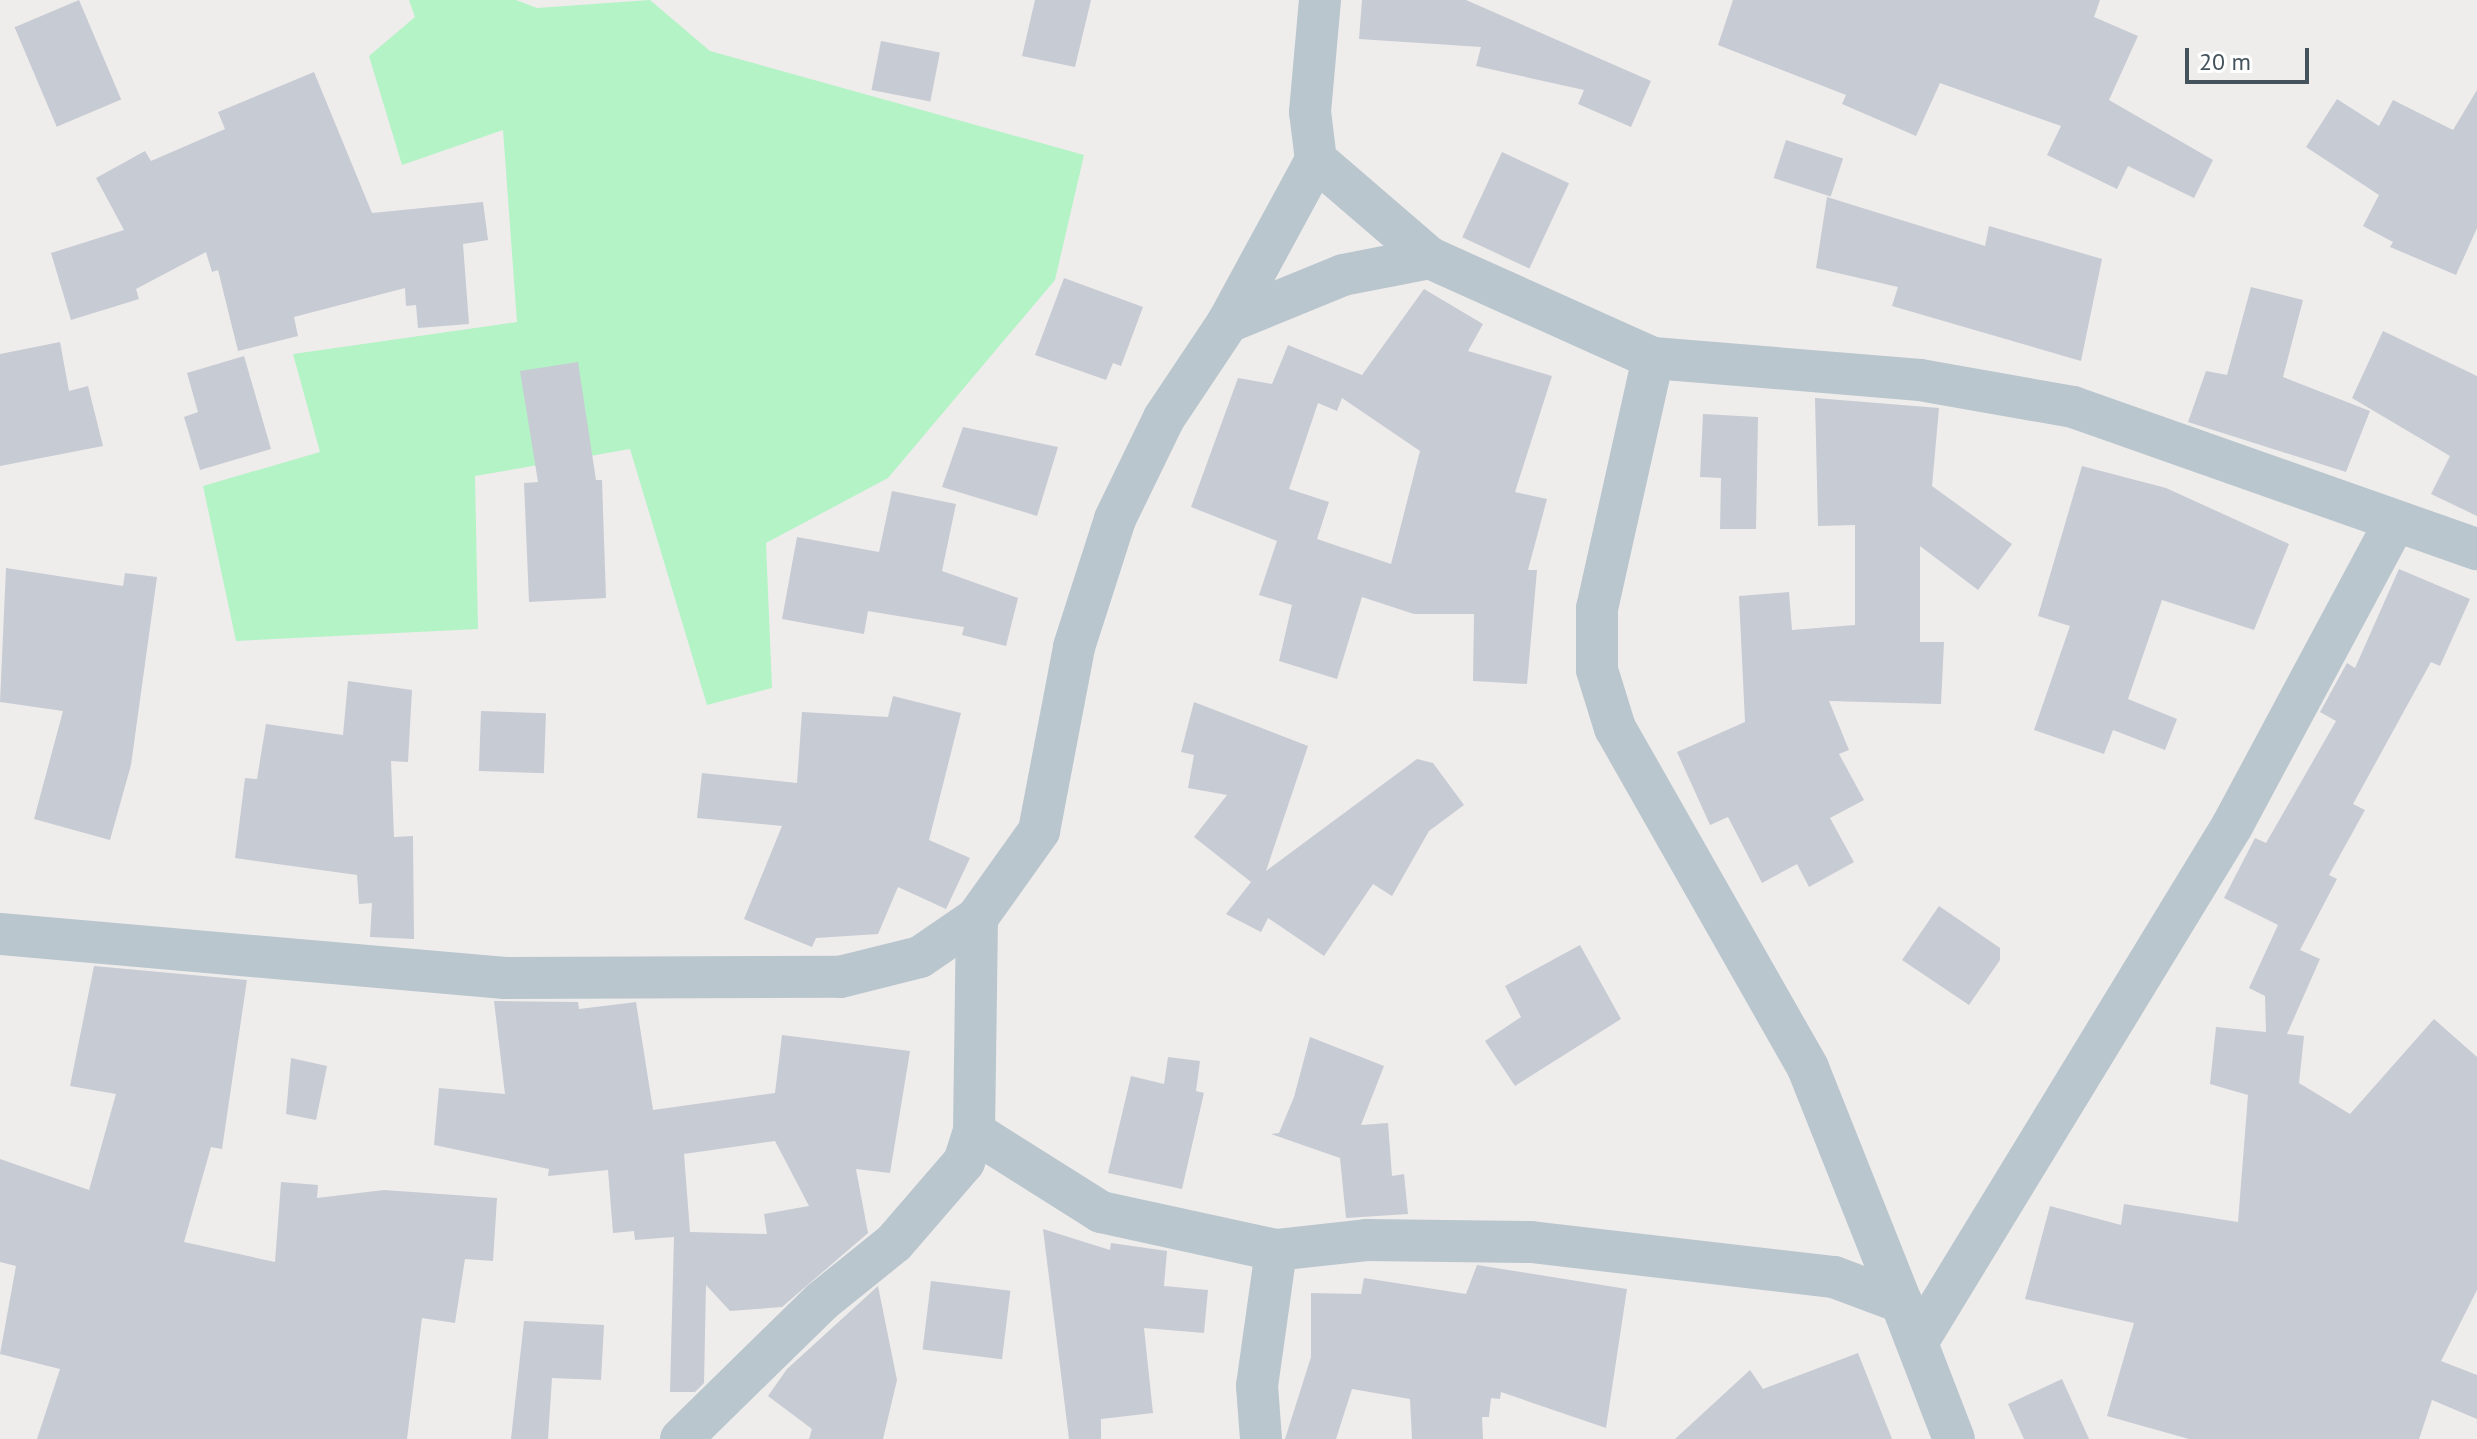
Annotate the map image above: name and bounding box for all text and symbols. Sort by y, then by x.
scale bar [2189,32,2313,82]
text: 20 m [2199,46,2251,77]

